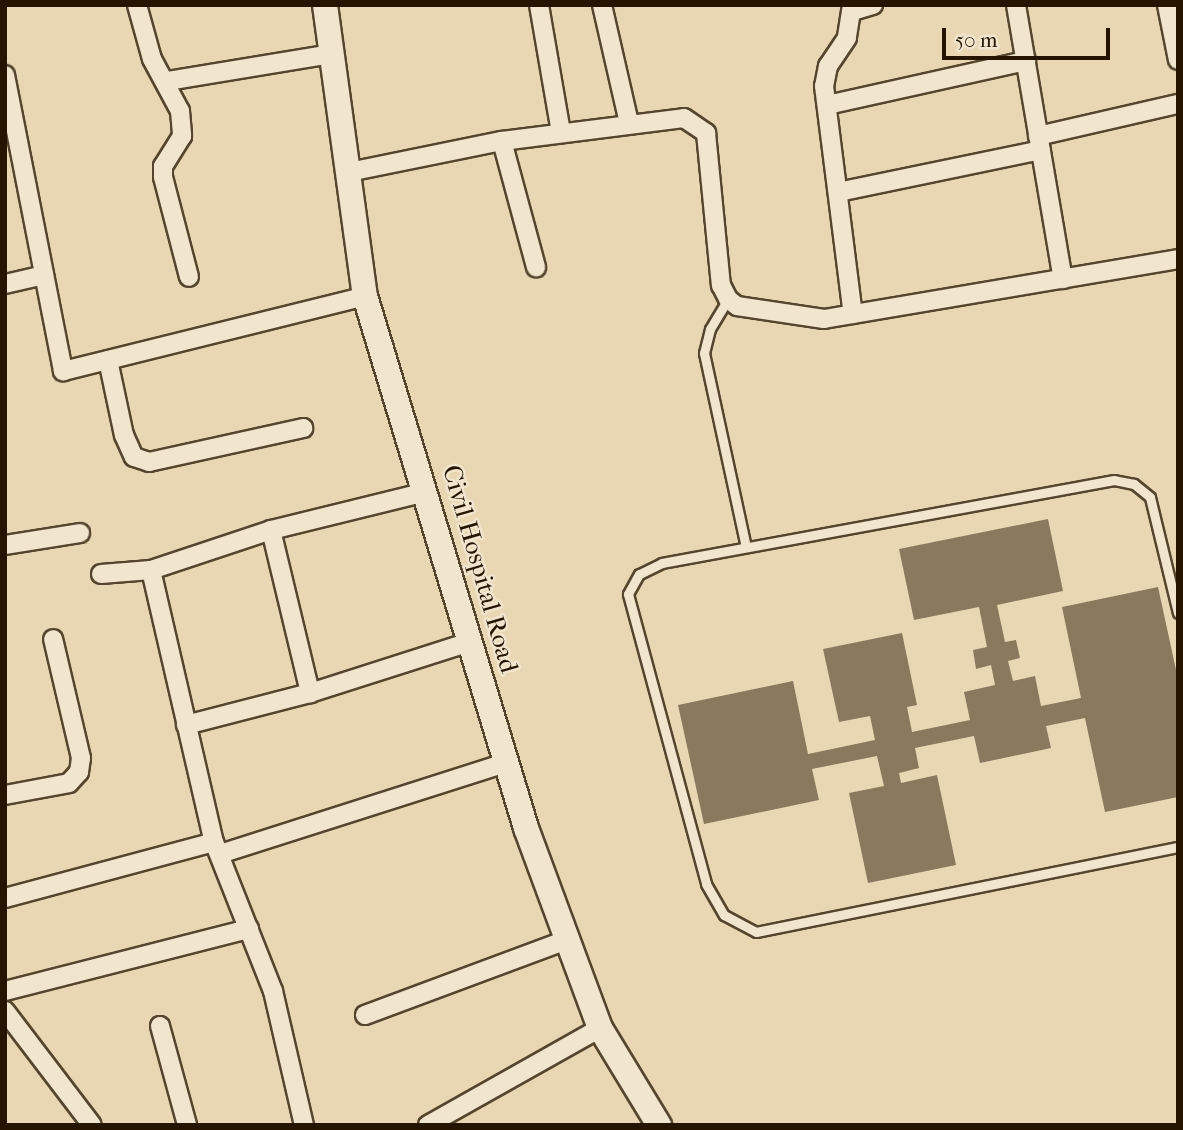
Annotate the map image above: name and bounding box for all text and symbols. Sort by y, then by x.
scale bar [945,14,1113,58]
text: 50 m [955,28,998,52]
street label: Civil Hospital Road [435,462,525,676]

